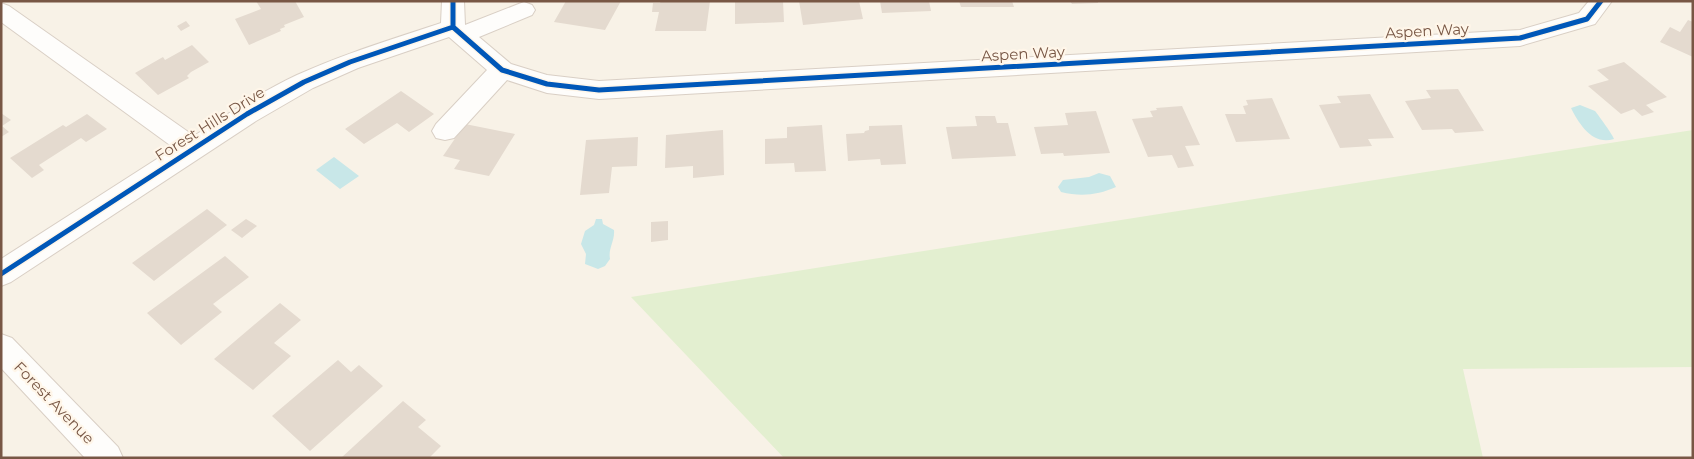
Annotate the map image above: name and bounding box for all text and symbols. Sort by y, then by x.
street label: Aspen Way [1385,19,1470,42]
street label: Aspen Way [981,42,1066,65]
street label: Forest Hills Drive [151,82,268,165]
street label: Forest Avenue [10,357,99,448]

